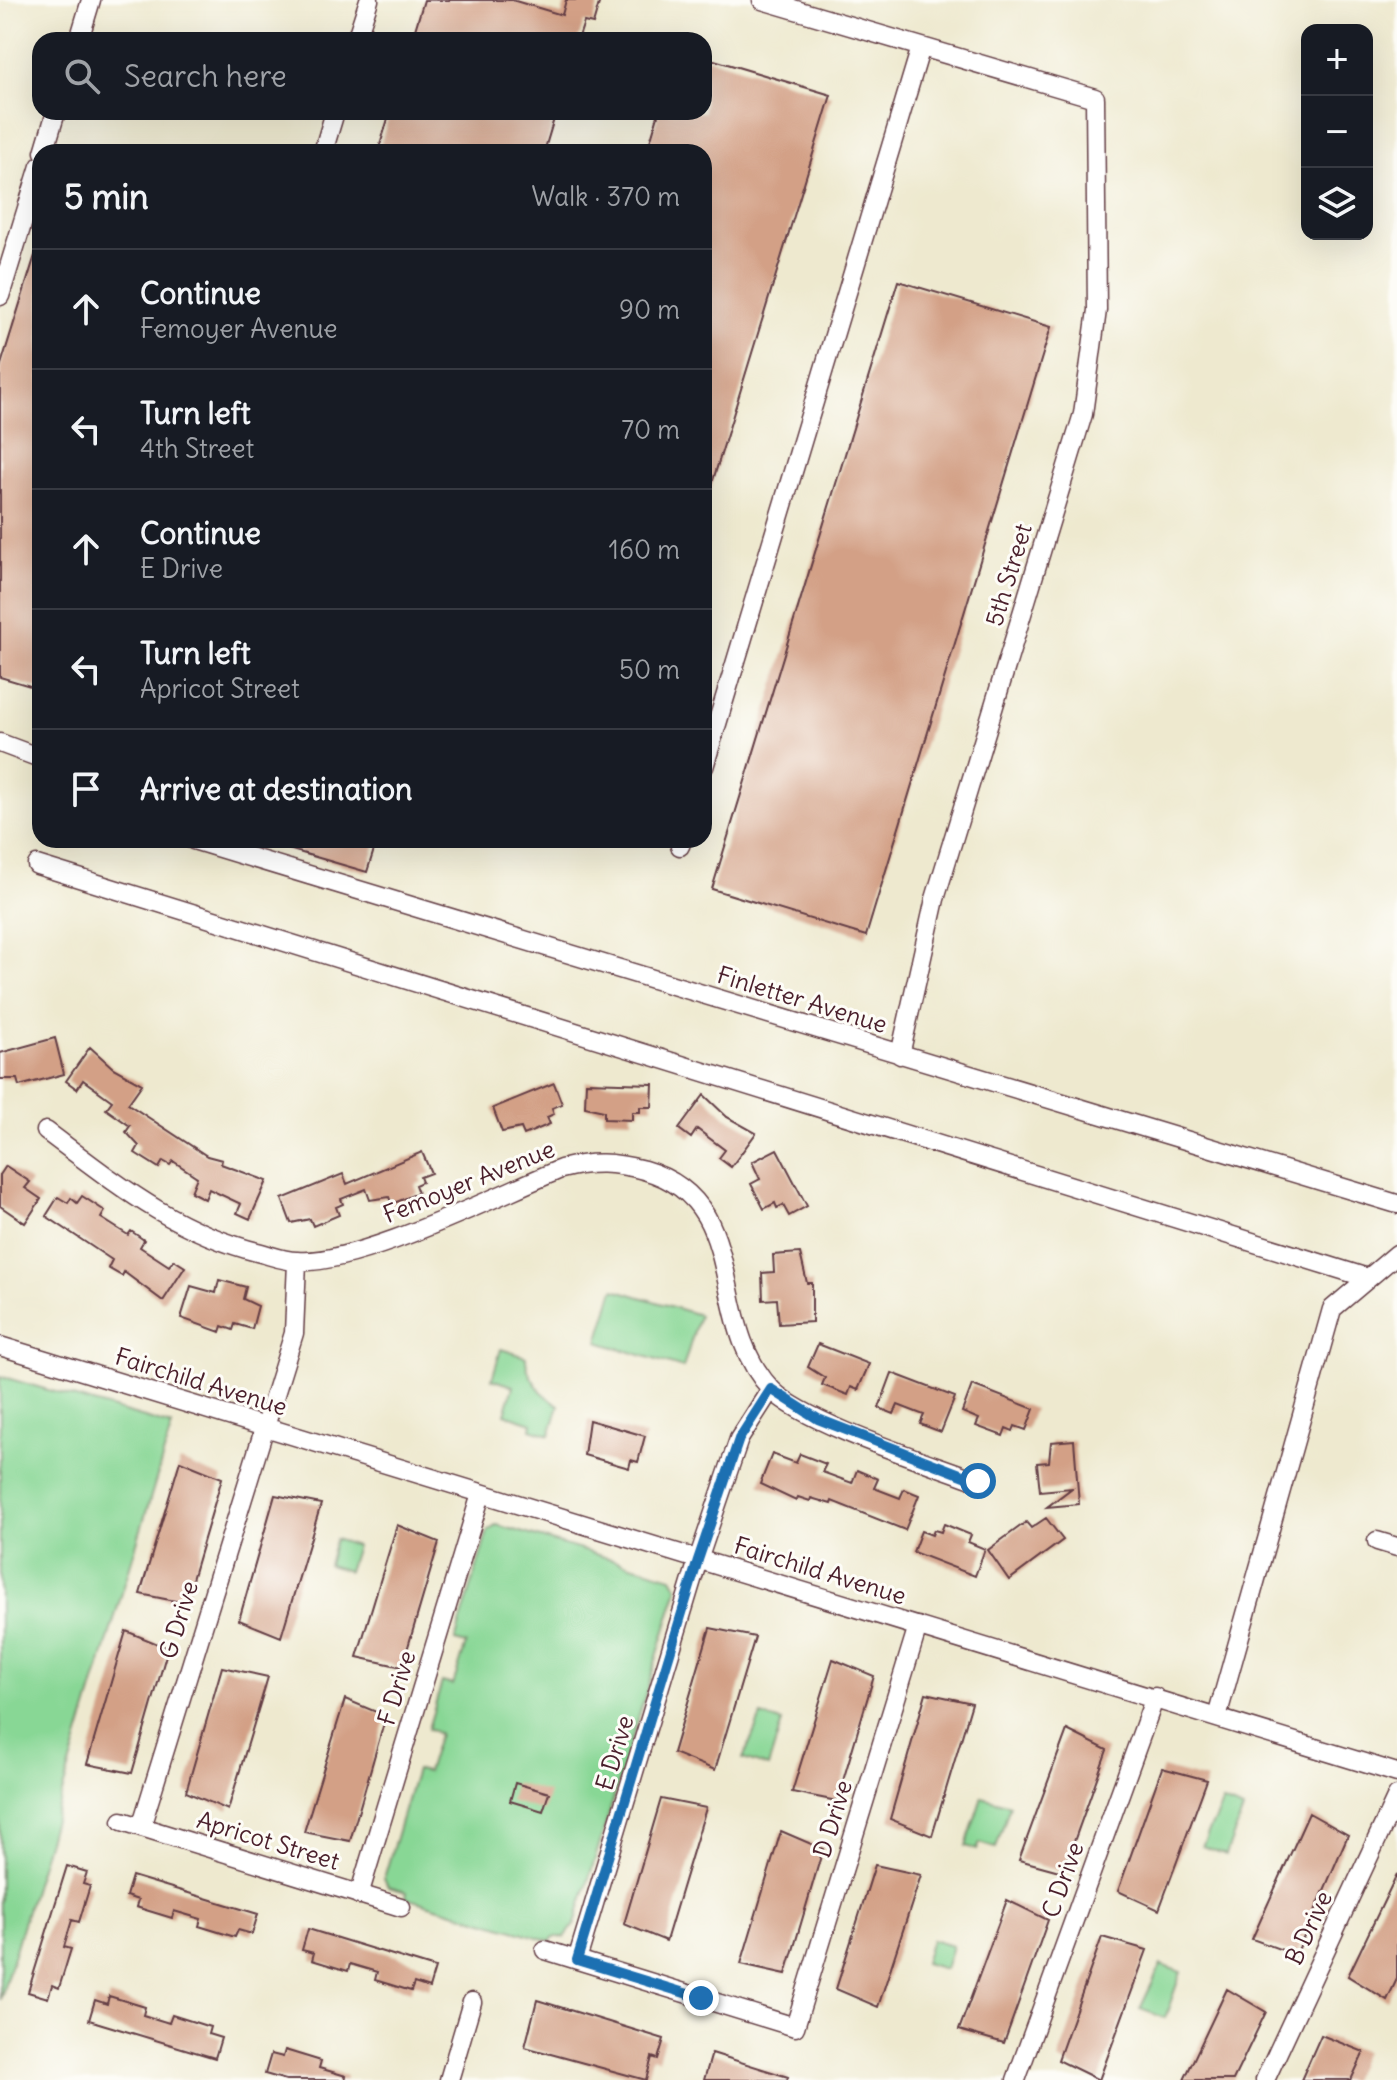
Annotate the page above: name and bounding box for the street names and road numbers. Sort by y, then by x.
street label: 5th Street [978,520,1038,630]
street label: Finletter Avenue [714,959,891,1039]
street label: Femoyer Avenue [379,1133,559,1229]
street label: Fairchild Avenue [112,1341,291,1421]
street label: Fairchild Avenue [731,1530,910,1610]
street label: G Drive [152,1577,204,1662]
street label: F Drive [371,1647,422,1728]
street label: E Drive [589,1712,640,1794]
street label: D Drive [806,1776,858,1861]
street label: Apricot Street [193,1804,343,1876]
street label: C Drive [1035,1838,1090,1922]
street label: B Drive [1278,1886,1338,1969]

